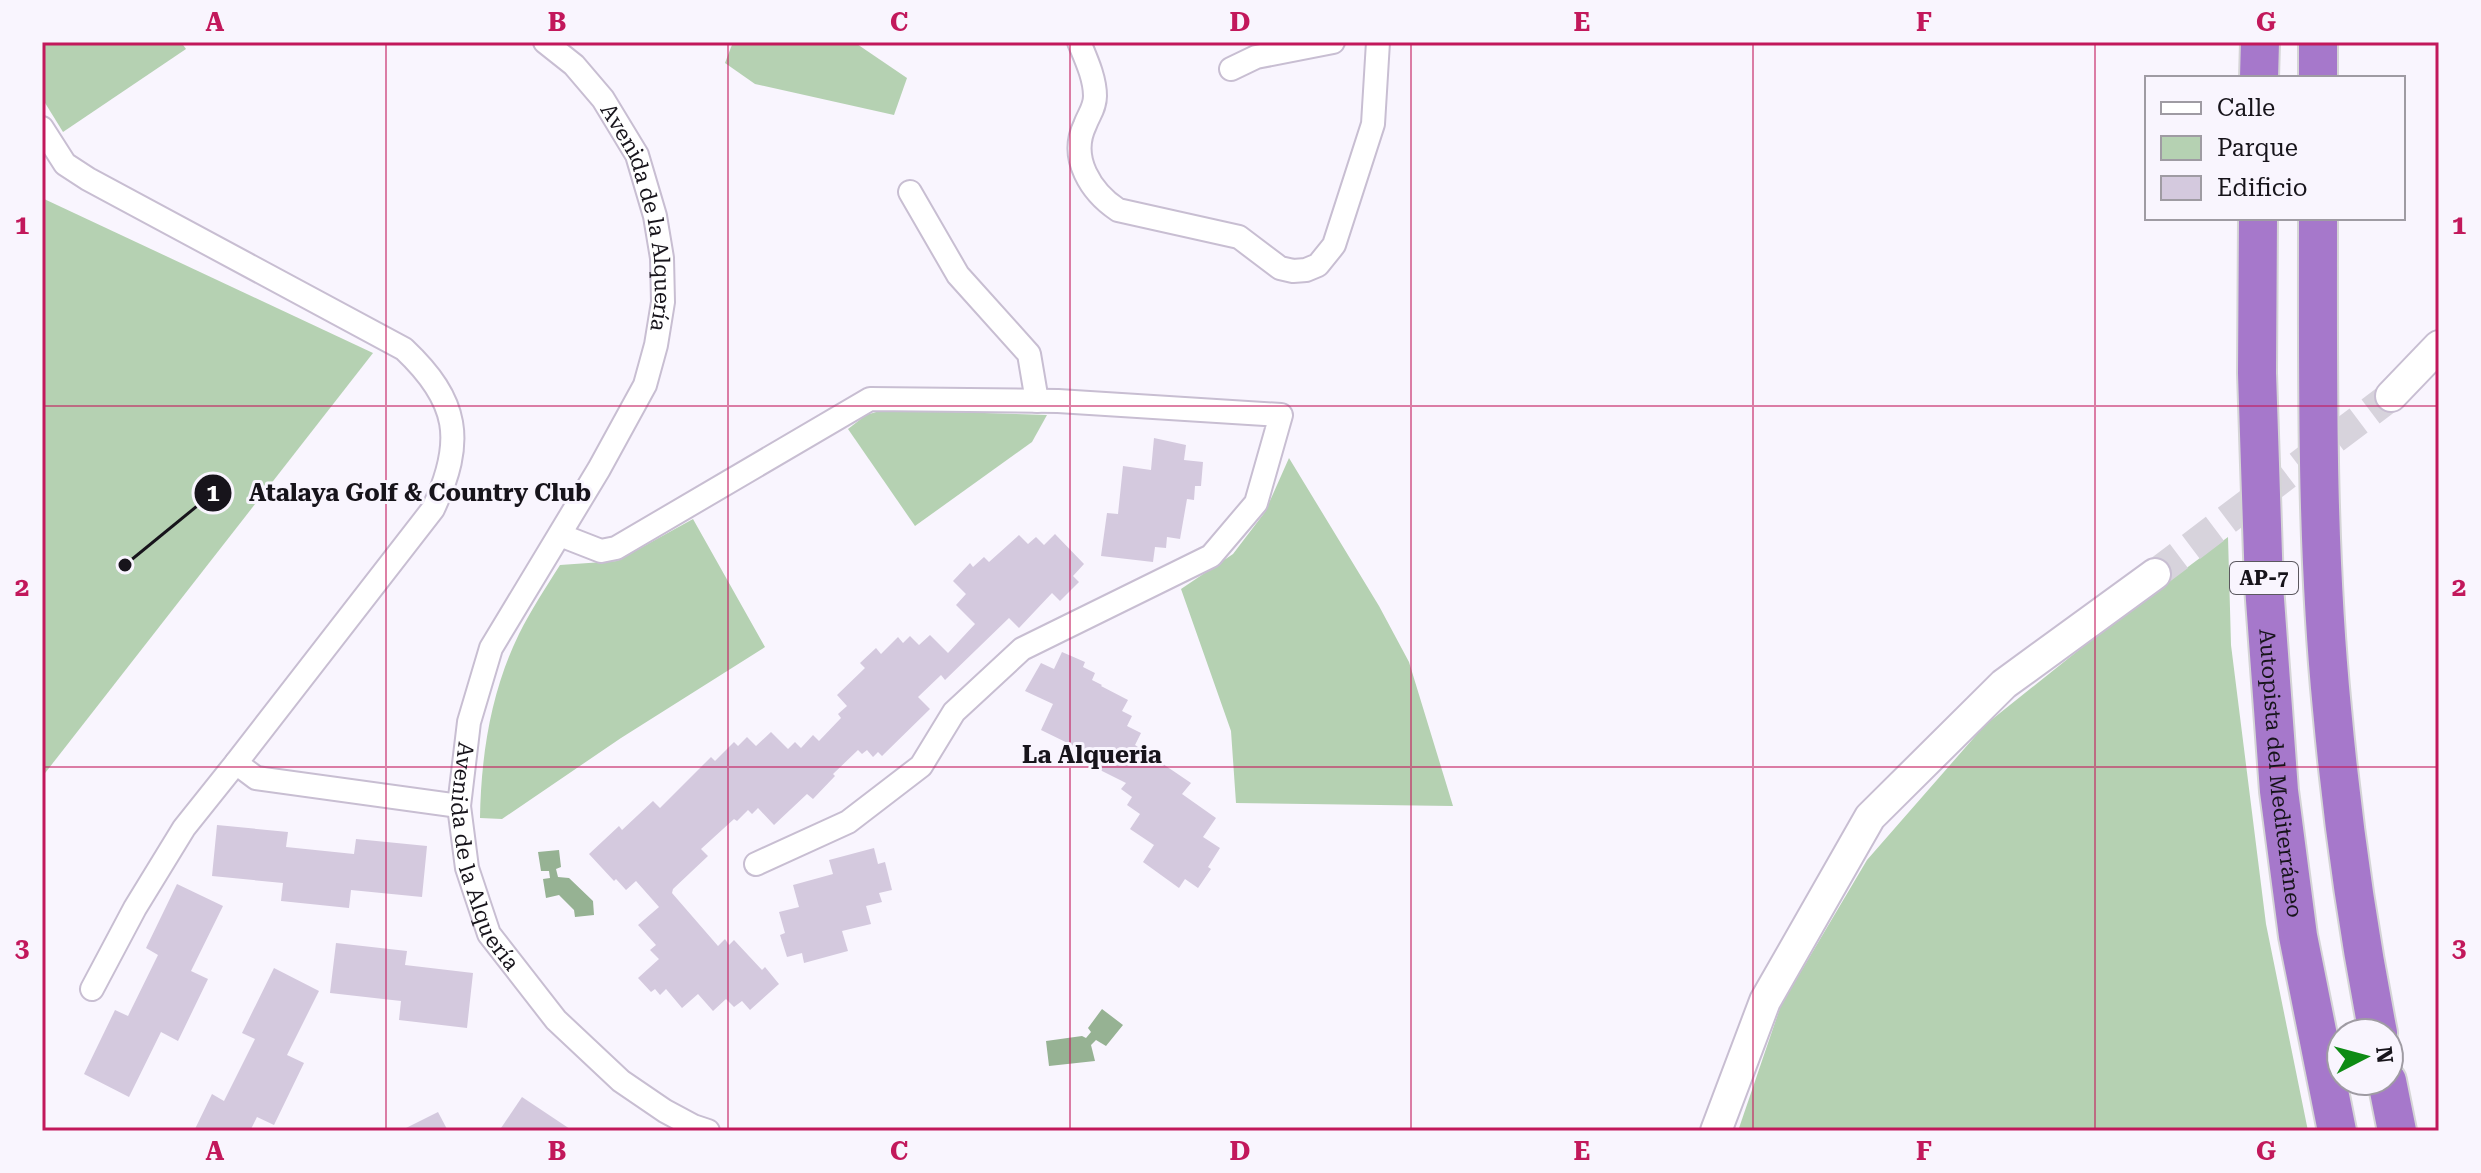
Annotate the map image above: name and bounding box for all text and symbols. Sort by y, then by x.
text: A [206,7,225,37]
text: B [548,7,566,37]
text: C [890,7,908,37]
text: D [1230,7,1250,37]
text: E [1574,7,1590,37]
text: F [1916,7,1932,37]
text: G [2256,7,2276,37]
legend [2145,76,2405,220]
text: Calle [2217,94,2275,122]
street label: Avenida de la Alquería [596,99,676,333]
text: Parque [2217,134,2298,162]
text: Edificio [2217,174,2308,202]
text: 1 [15,210,29,240]
text: 1 [2452,210,2466,240]
callout: Atalaya Golf & Country Club [193,469,607,517]
text: 1 [206,479,220,507]
text: Atalaya Golf & Country Club [249,479,591,507]
road number: AP-7 [2230,562,2298,594]
text: 2 [15,572,29,602]
text: 2 [2452,572,2466,602]
street label: Autopista del Mediterráneo [2255,628,2308,919]
street label: Avenida de la Alquería [446,741,525,975]
district label: La Alqueria [1022,741,1162,769]
text: 3 [15,933,29,963]
text: 3 [2452,933,2466,963]
north arrow [2325,1017,2405,1097]
text: N [2371,1045,2398,1065]
text: A [206,1136,225,1166]
text: B [548,1136,566,1166]
text: C [890,1136,908,1166]
text: D [1230,1136,1250,1166]
text: E [1574,1136,1590,1166]
text: F [1916,1136,1932,1166]
text: G [2256,1136,2276,1166]

